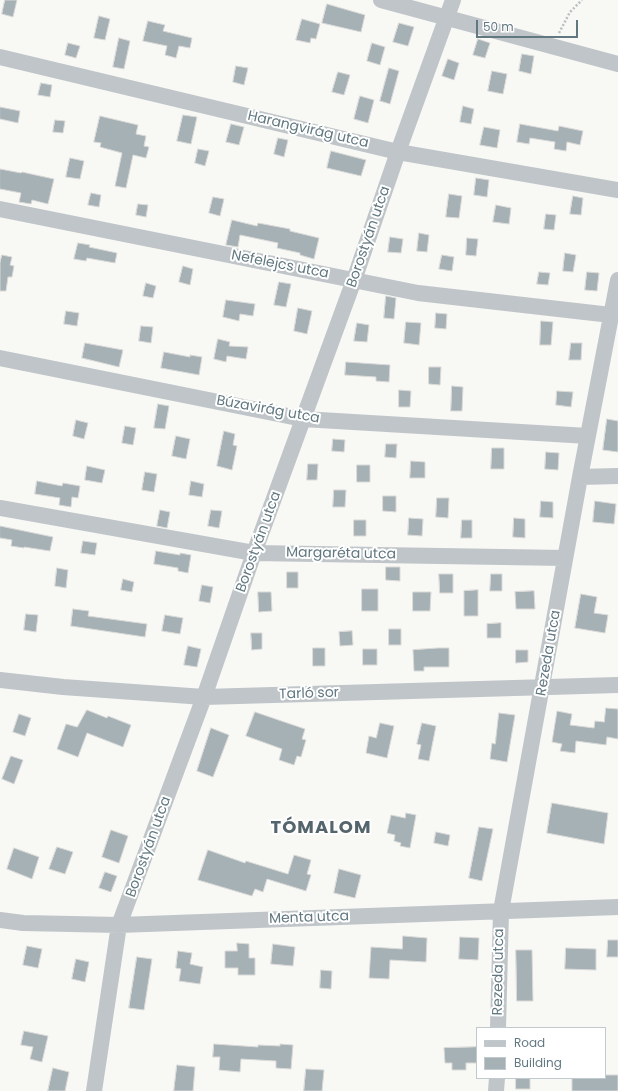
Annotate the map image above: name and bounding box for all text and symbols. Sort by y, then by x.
scale bar [478,12,580,38]
text: 50 m [483,18,514,35]
street label: Harangvirág utca [246,108,370,152]
street label: Borostyán utca [344,184,394,290]
street label: Nefelejcs utca [230,247,330,283]
street label: Búzavirág utca [215,393,321,427]
street label: Borostyán utca [233,489,285,595]
street label: Margaréta utca [286,545,396,563]
street label: Rezeda utca [533,609,565,697]
street label: Tarló sor [279,685,339,703]
street label: Borostyán utca [123,794,175,900]
district label: TÓMALOM [271,817,371,839]
street label: Menta utca [269,908,349,928]
street label: Rezeda utca [490,928,508,1016]
legend [476,1027,606,1079]
text: Road [514,1034,545,1051]
text: Building [514,1054,562,1071]

